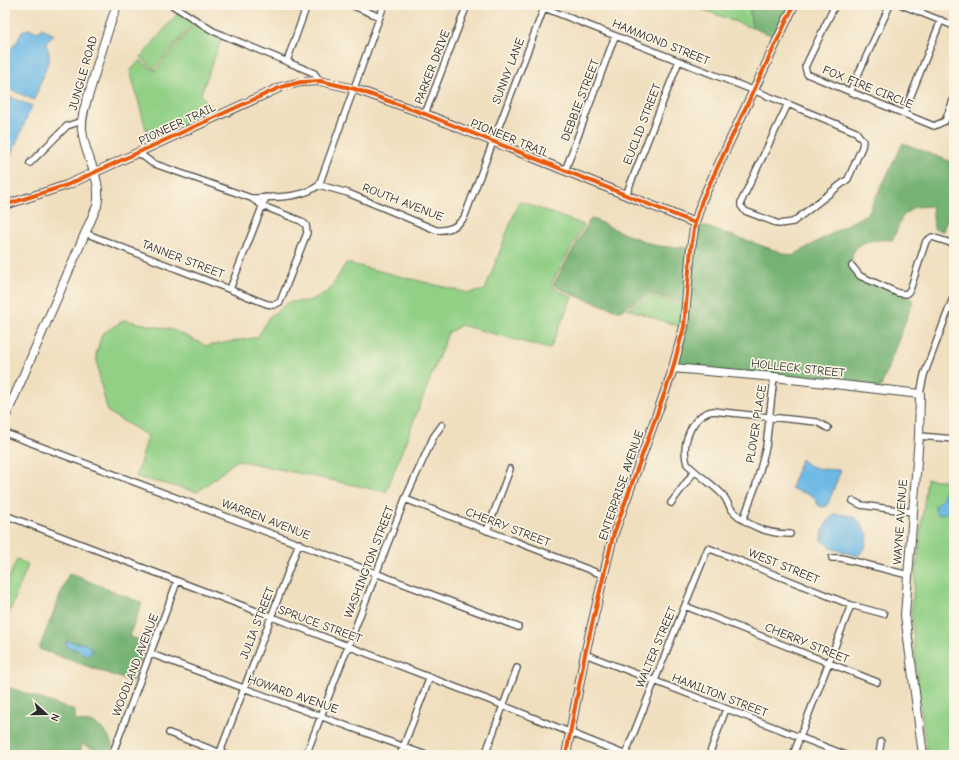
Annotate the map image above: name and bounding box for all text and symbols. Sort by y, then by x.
street label: HAMMOND STREET [610,16,712,68]
street label: PARKER DRIVE [411,28,453,106]
street label: JUNGLE ROAD [66,34,100,112]
street label: SUNNY LANE [489,36,527,106]
street label: DEBBIE STREET [558,56,602,143]
street label: FOX FIRE CIRCLE [821,62,915,112]
street label: EUCLID STREET [620,81,664,167]
street label: PIONEER TRAIL [136,100,218,148]
street label: PIONEER TRAIL [469,116,551,160]
street label: ROUTH AVENUE [361,180,445,224]
street label: TANNER STREET [140,237,227,281]
street label: HOLLECK STREET [750,356,846,380]
street label: PLOVER PLACE [743,384,769,464]
street label: ENTERPRISE AVENUE [596,428,646,542]
street label: WAYNE AVENUE [890,479,910,565]
street label: WARREN AVENUE [220,496,312,542]
street label: WASHINGTON STREET [341,503,397,620]
street label: CHERRY STREET [464,504,553,550]
street label: WEST STREET [746,545,822,587]
street label: JULIA STREET [237,584,277,661]
street label: SPRUCE STREET [276,602,365,646]
street label: WALTER STREET [633,603,680,690]
street label: WOODLAND AVENUE [109,612,161,718]
street label: CHERRY STREET [763,620,852,667]
street label: HAMILTON STREET [670,670,770,720]
street label: HOWARD AVENUE [246,672,340,716]
north arrow [26,694,66,734]
text: N [48,712,62,723]

